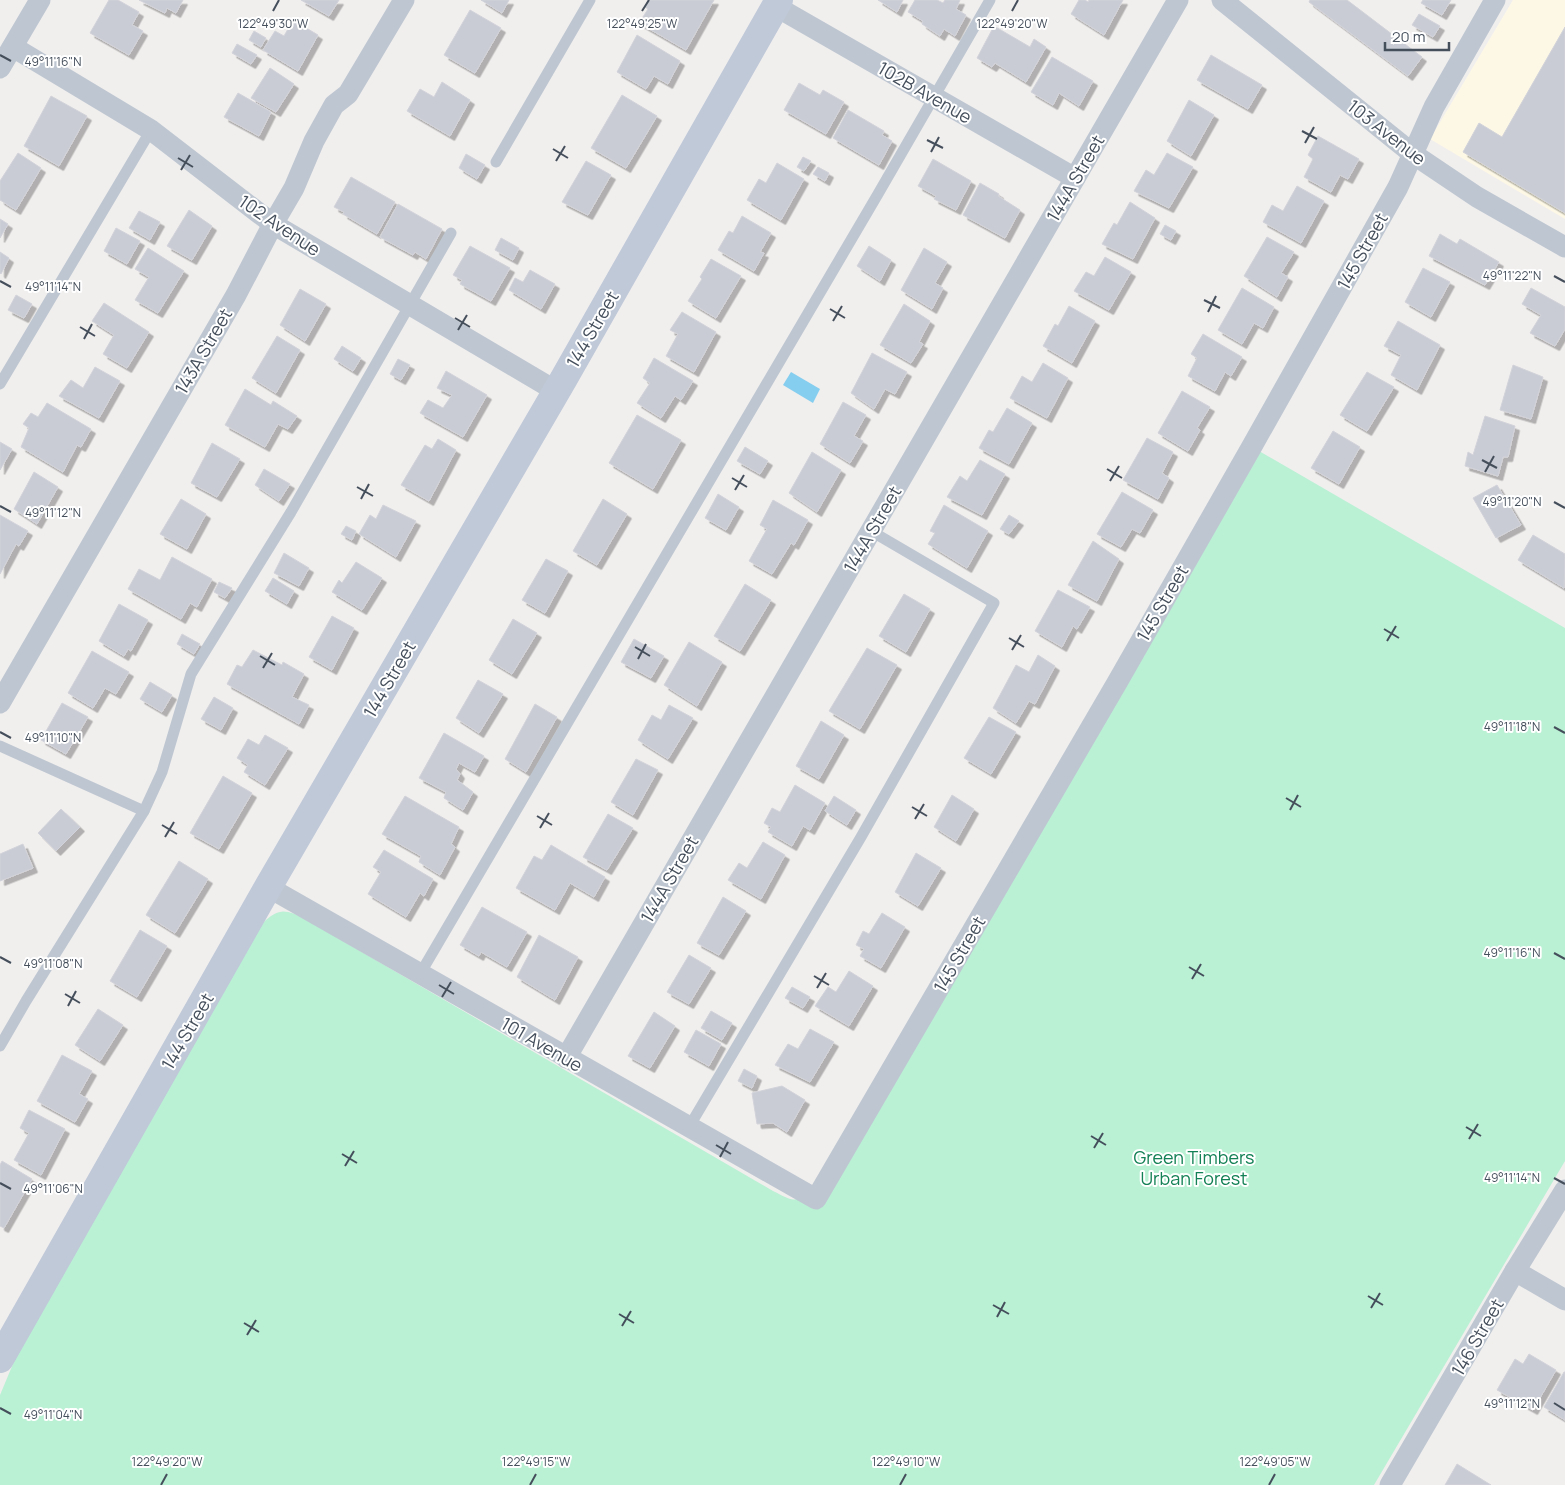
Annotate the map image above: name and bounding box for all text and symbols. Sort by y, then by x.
text: 122°49'30"W [238,15,309,32]
text: 122°49'25"W [607,15,678,32]
text: 122°49'20"W [977,15,1048,32]
scale bar [1385,20,1449,52]
text: 20 m [1392,26,1425,47]
text: 49°11'16"N [25,53,81,70]
street label: 102B Avenue [874,55,976,129]
street label: 103 Avenue [1343,94,1431,170]
street label: 144A Street [1040,130,1110,226]
street label: 102 Avenue [235,189,325,261]
street label: 145 Street [1331,208,1393,294]
text: 49°11'22"N [1483,267,1541,284]
text: 49°11'14"N [25,278,81,295]
street label: 144 Street [560,286,624,372]
street label: 143A Street [169,304,237,398]
street label: 144A Street [837,481,907,577]
text: 49°11'20"N [1483,493,1541,510]
text: 49°11'12"N [25,504,81,521]
street label: 145 Street [1130,560,1194,646]
street label: 144 Street [357,636,421,722]
text: 49°11'18"N [1484,718,1540,735]
text: 49°11'10"N [25,729,81,746]
street label: 144A Street [634,831,704,927]
street label: 145 Street [927,911,991,997]
text: 49°11'16"N [1484,944,1540,961]
text: 49°11'08"N [24,955,82,972]
street label: 144 Street [155,988,219,1074]
street label: 101 Avenue [497,1011,587,1077]
park label: Green Timbers Urban Forest [1133,1145,1255,1190]
text: 49°11'14"N [1484,1169,1540,1186]
text: 49°11'06"N [23,1180,83,1197]
street label: 146 Street [1445,1294,1509,1380]
text: 49°11'12"N [1484,1395,1540,1412]
text: 49°11'04"N [24,1406,82,1423]
text: 122°49'20"W [132,1453,203,1470]
text: 122°49'15"W [502,1453,571,1470]
text: 122°49'10"W [872,1453,941,1470]
text: 122°49'05"W [1240,1453,1311,1470]

